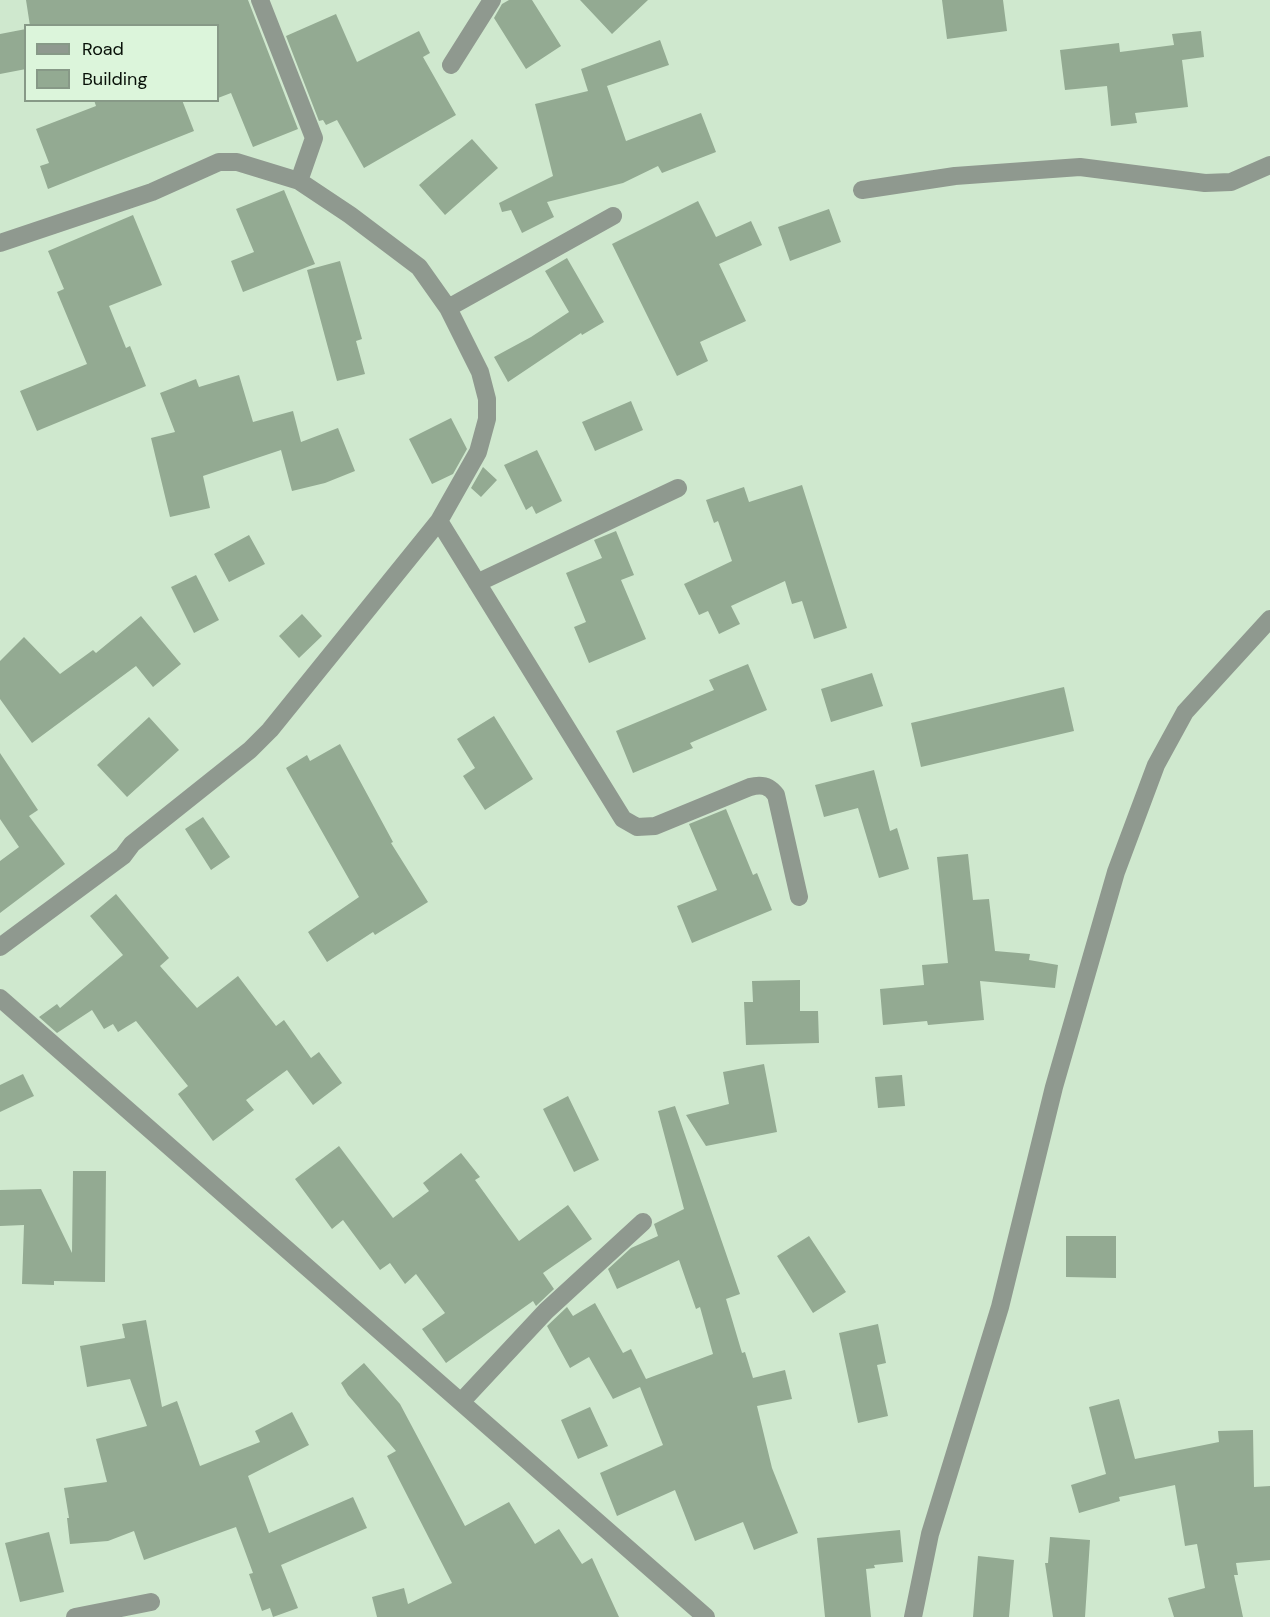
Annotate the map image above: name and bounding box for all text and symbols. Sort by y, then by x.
legend [24,24,219,102]
text: Road [82,37,124,61]
text: Building [82,67,147,91]

